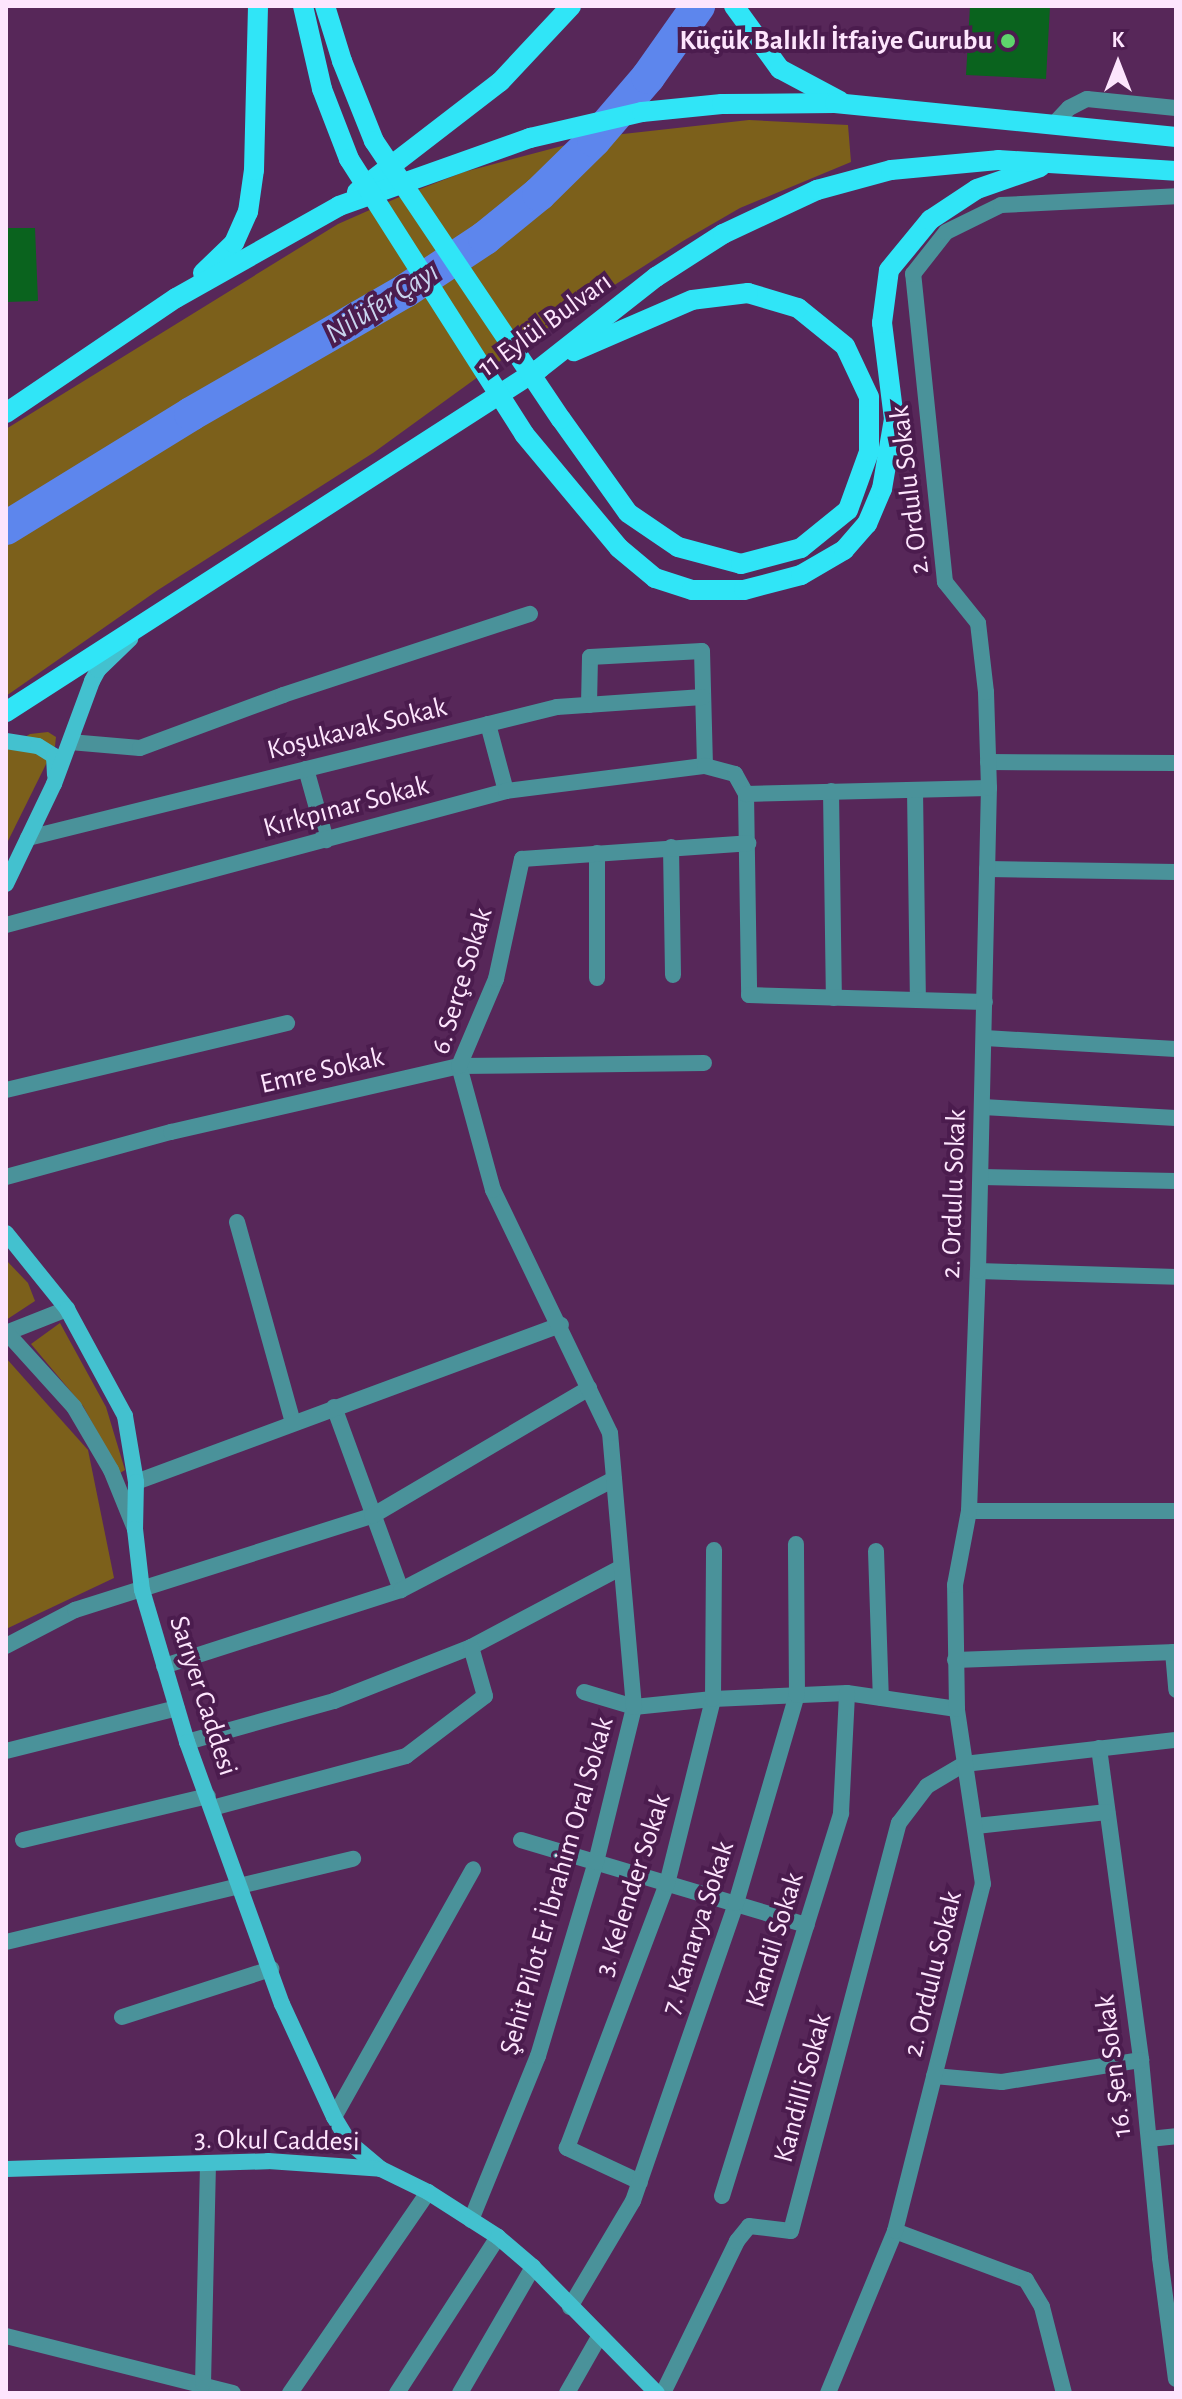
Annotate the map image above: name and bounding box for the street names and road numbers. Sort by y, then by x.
street label: 11 Eylül Bulvarı [472,265,618,385]
street label: 2. Ordulu Sokak [883,404,937,576]
street label: Koşukavak Sokak [264,690,450,768]
street label: Kırkpınar Sokak [260,769,432,845]
street label: 6. Serçe Sokak [424,904,500,1058]
street label: Emre Sokak [257,1040,387,1102]
street label: 2. Ordulu Sokak [934,1109,974,1279]
street label: Sarıyer Caddesi [161,1612,245,1780]
street label: Şehit Pilot Er İbrahim Oral Sokak [493,1713,621,2059]
street label: 3. Kelender Sokak [588,1790,678,1980]
street label: 7. Kanarya Sokak [654,1837,742,2019]
street label: Kandil Sokak [739,1868,811,2012]
street label: 2. Ordulu Sokak [896,1888,970,2060]
street label: 16. Şen Sokak [1089,1993,1139,2139]
street label: Kandilli Sokak [767,2010,839,2166]
street label: 3. Okul Caddesi [194,2123,360,2159]

